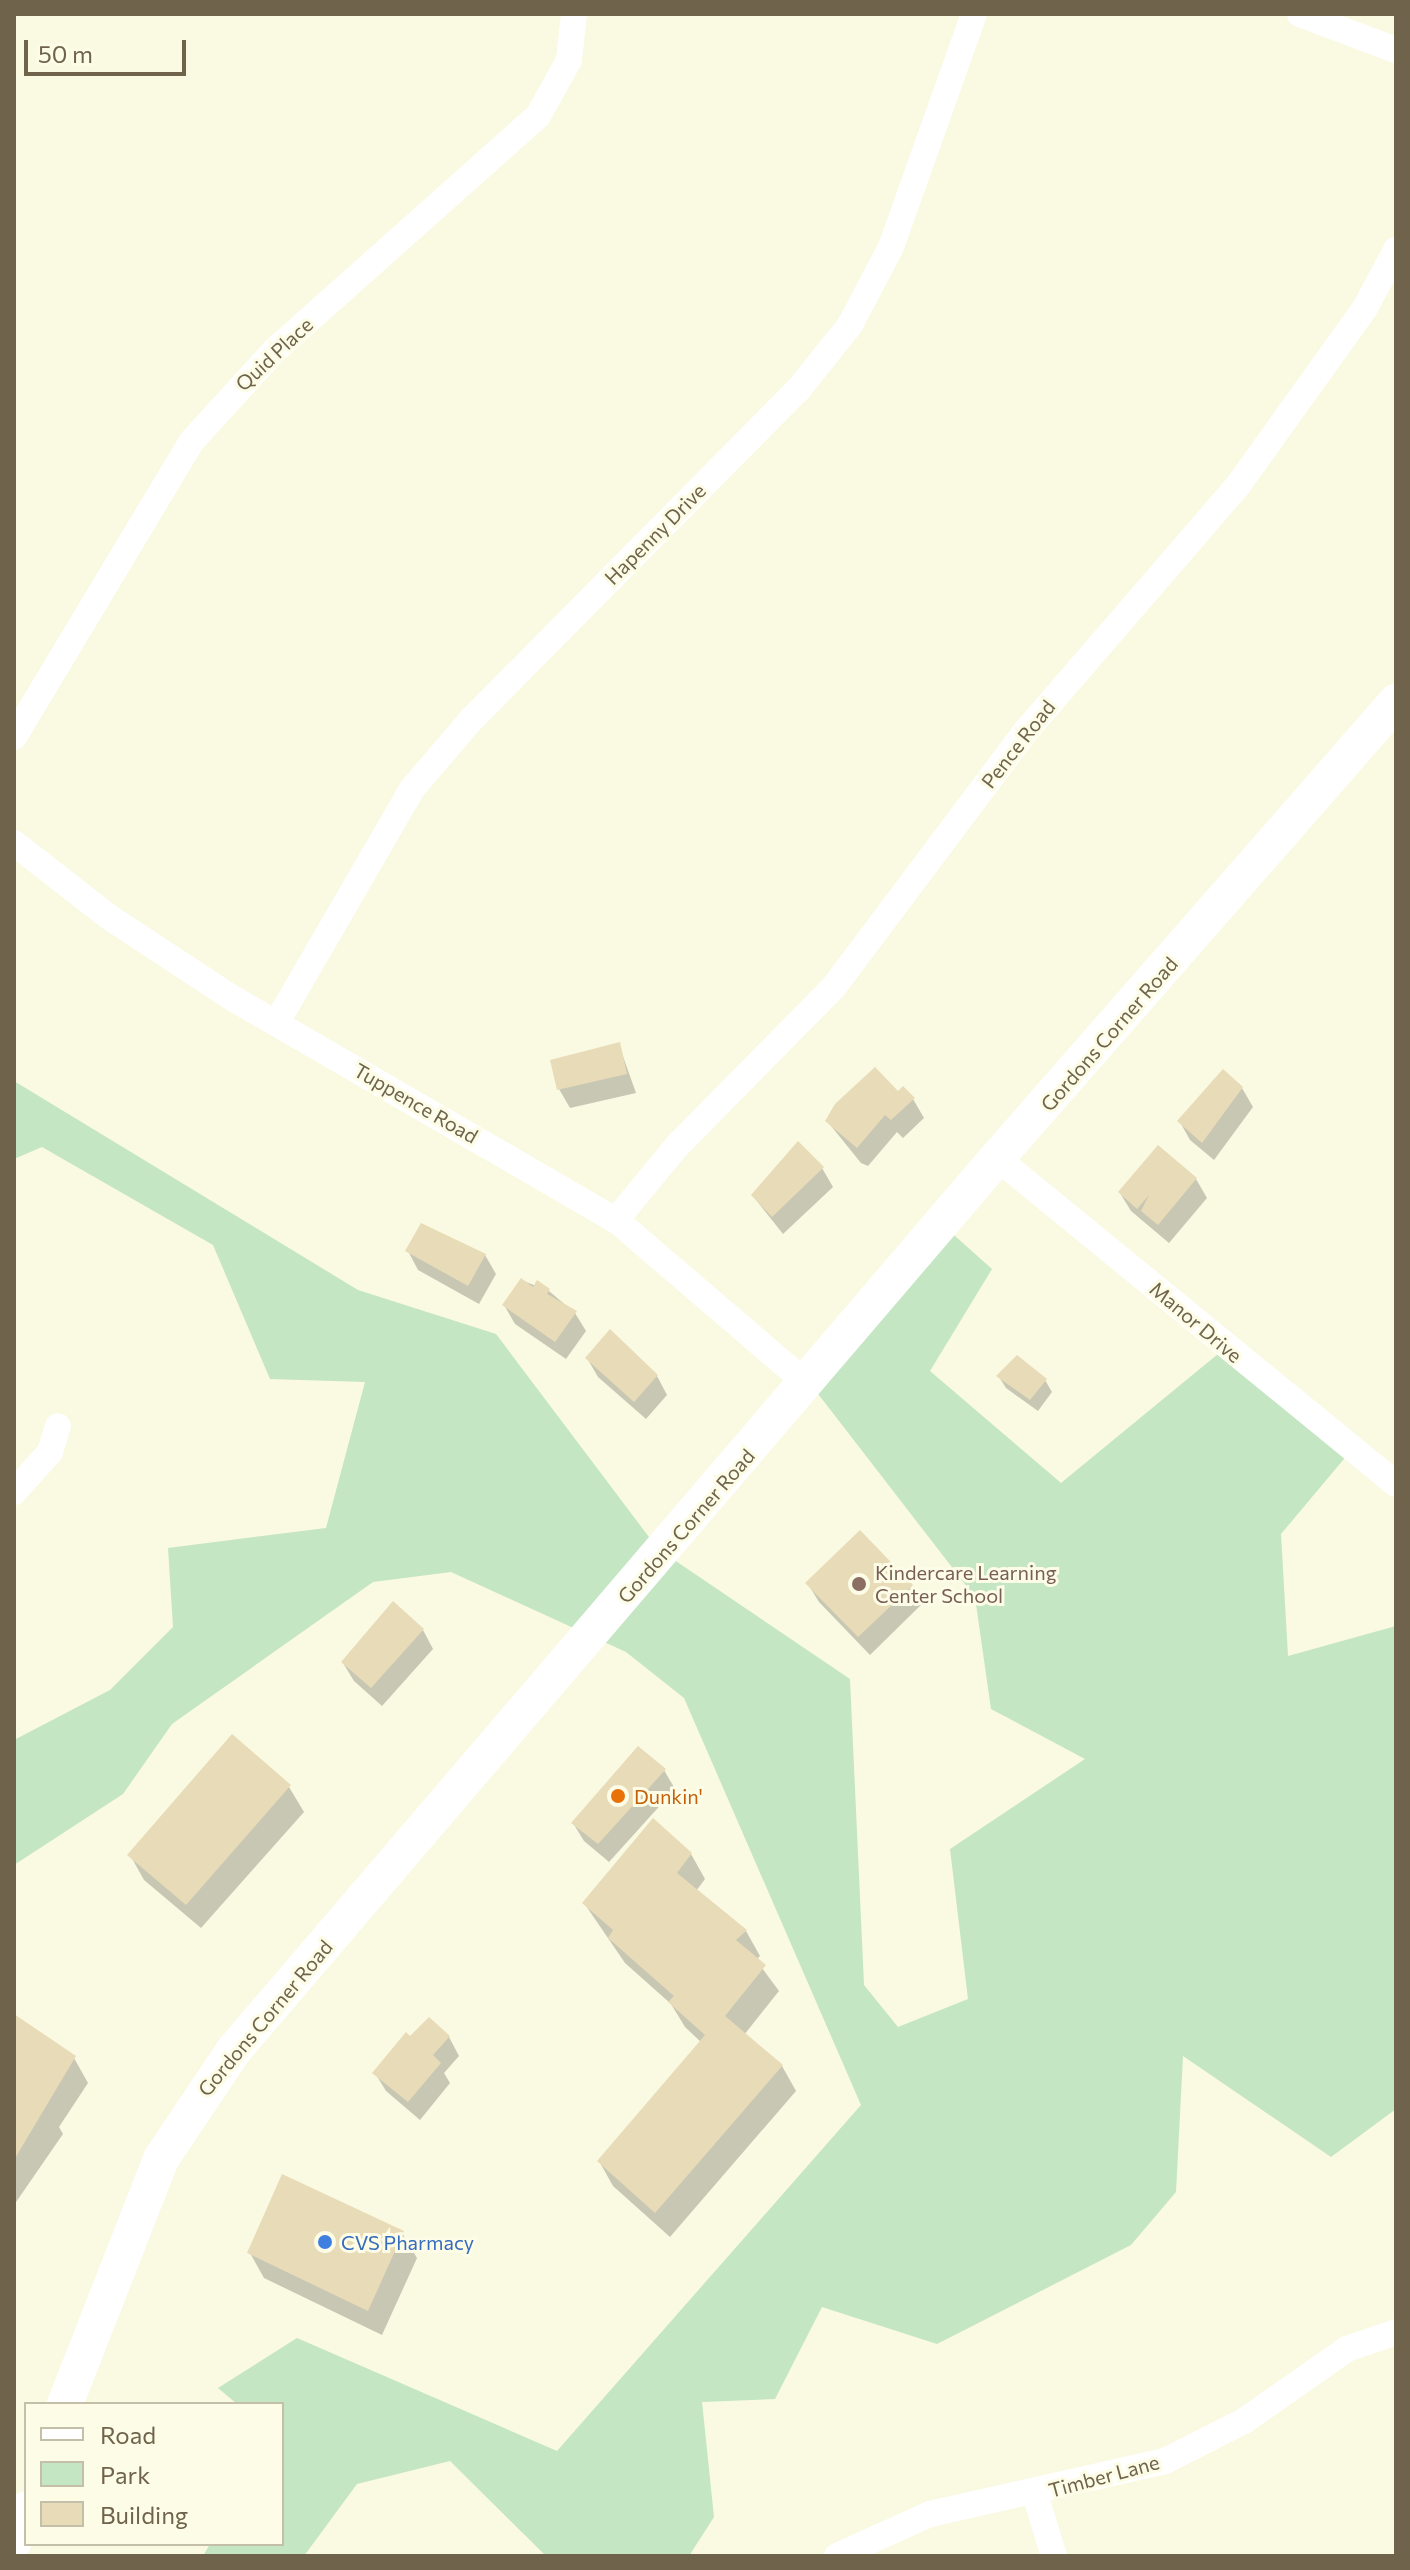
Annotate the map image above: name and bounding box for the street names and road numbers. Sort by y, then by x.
street label: Quid Place [231,312,317,396]
street label: Hapenny Drive [599,478,711,590]
street label: Pence Road [976,695,1060,793]
street label: Gordons Corner Road [1036,952,1182,1116]
street label: Tuppence Road [350,1058,482,1148]
street label: Manor Drive [1145,1277,1247,1367]
street label: Gordons Corner Road [613,1444,759,1608]
street label: Gordons Corner Road [193,1935,337,2101]
street label: Timber Lane [1046,2450,1162,2502]

